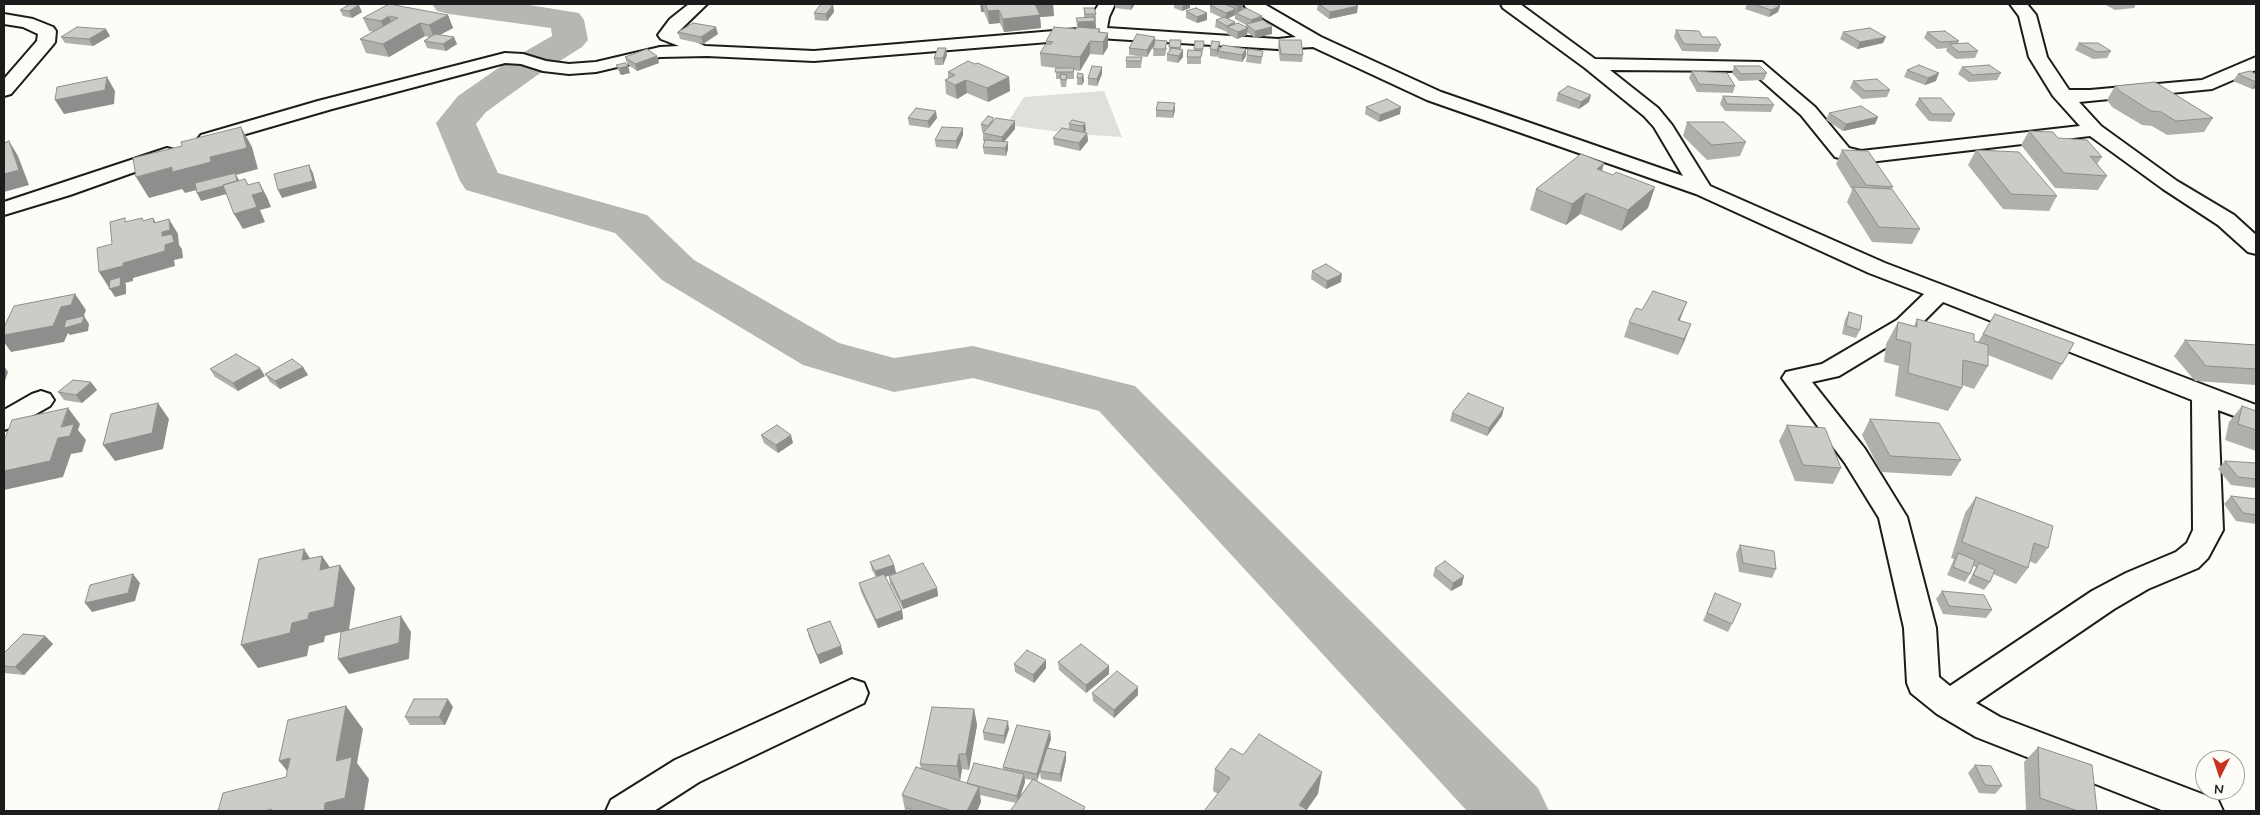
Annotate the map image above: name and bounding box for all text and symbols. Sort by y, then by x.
north arrow [2195,750,2245,800]
text: N [2214,780,2224,798]

